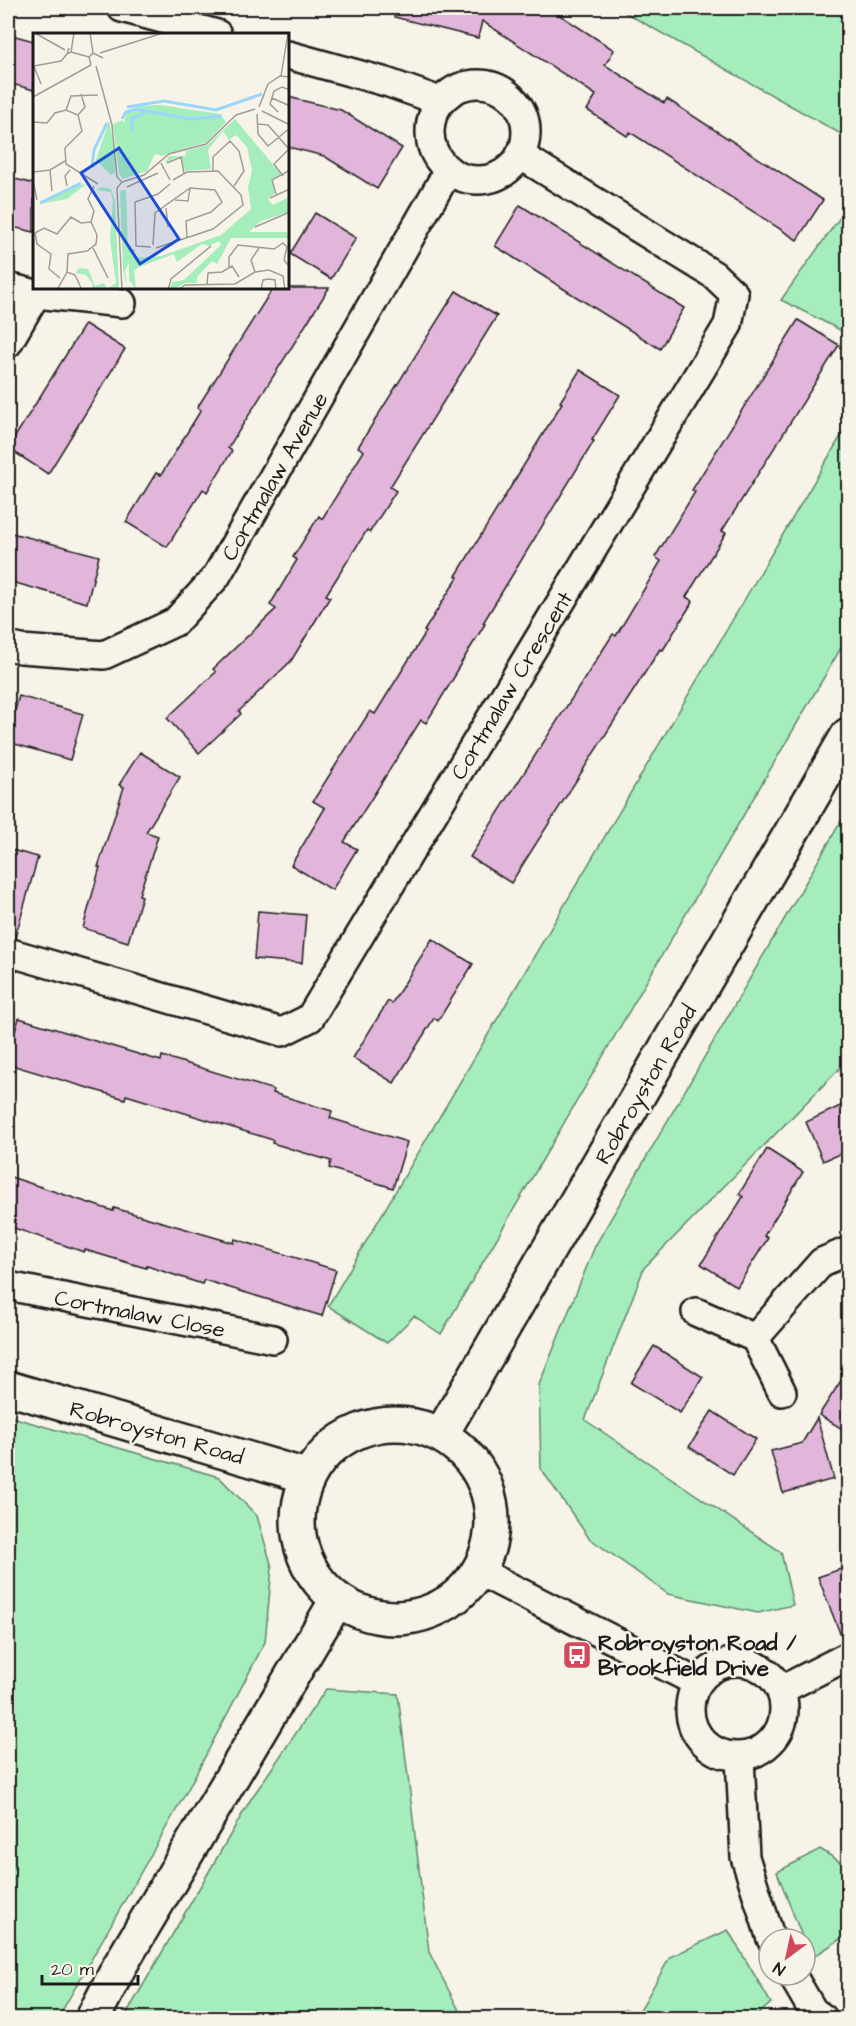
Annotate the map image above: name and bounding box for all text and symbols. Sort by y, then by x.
inset map [33,33,290,290]
street label: Cortmalaw Avenue [214,387,336,567]
street label: Cortmalaw Crescent [444,586,581,786]
street label: Robroyston Road [588,999,706,1171]
street label: Cortmalaw Close [52,1283,228,1346]
street label: Robroyston Road [66,1394,247,1474]
place label: Robroyston Road / Brookfield Drive [598,1628,796,1684]
bus stop icon: Robroyston Road / Brookfield Drive [561,1639,593,1671]
north arrow [757,1927,817,1987]
scale bar [42,1948,138,1986]
text: 20 m [51,1957,94,1982]
text: N [769,1957,790,1981]

